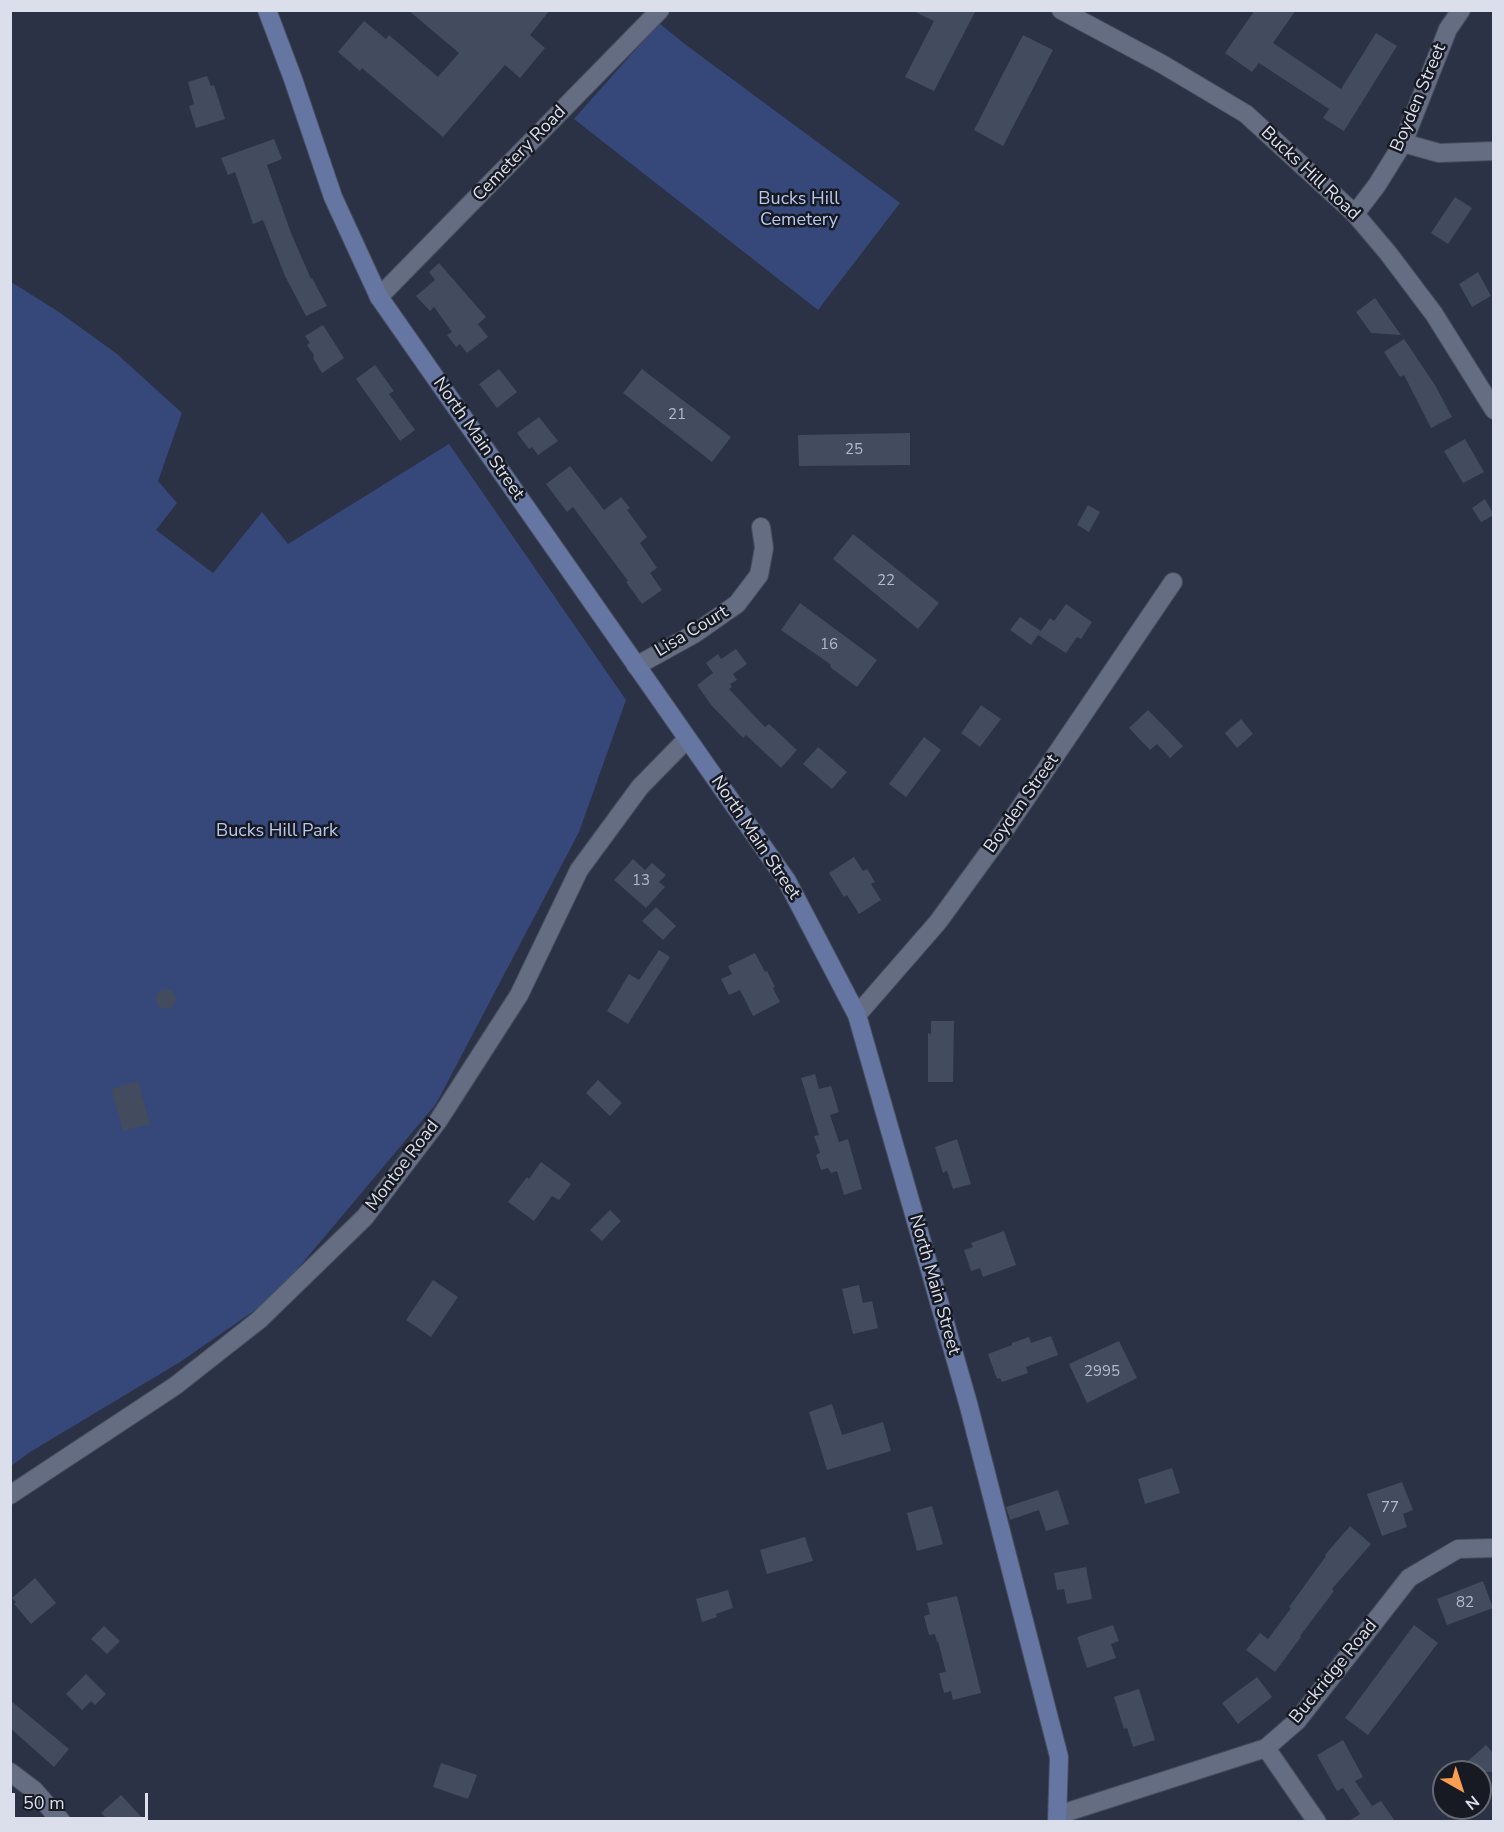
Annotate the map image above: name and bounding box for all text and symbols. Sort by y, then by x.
street label: Boyden Street [1387,41,1451,155]
street label: Cemetery Road [469,102,571,206]
street label: Bucks Hill Road [1256,123,1364,225]
park label: Bucks Hill Cemetery [758,189,840,232]
street label: North Main Street [428,374,528,504]
house number: 21 [668,406,686,424]
house number: 25 [845,441,863,459]
house number: 22 [877,572,895,590]
street label: Lisa Court [651,602,733,662]
house number: 16 [820,636,838,654]
street label: Boyden Street [980,751,1064,857]
street label: North Main Street [706,772,804,904]
park label: Bucks Hill Park [216,821,338,843]
house number: 13 [632,872,650,890]
street label: Montoe Road [362,1116,444,1216]
street label: North Main Street [904,1213,964,1357]
house number: 2995 [1084,1363,1120,1381]
house number: 77 [1381,1499,1399,1517]
house number: 82 [1456,1594,1474,1612]
street label: Buckridge Road [1286,1616,1382,1728]
north arrow [1432,1760,1492,1820]
scale bar [15,1781,152,1819]
text: N [1460,1790,1484,1815]
text: 50 m [23,1791,65,1815]

